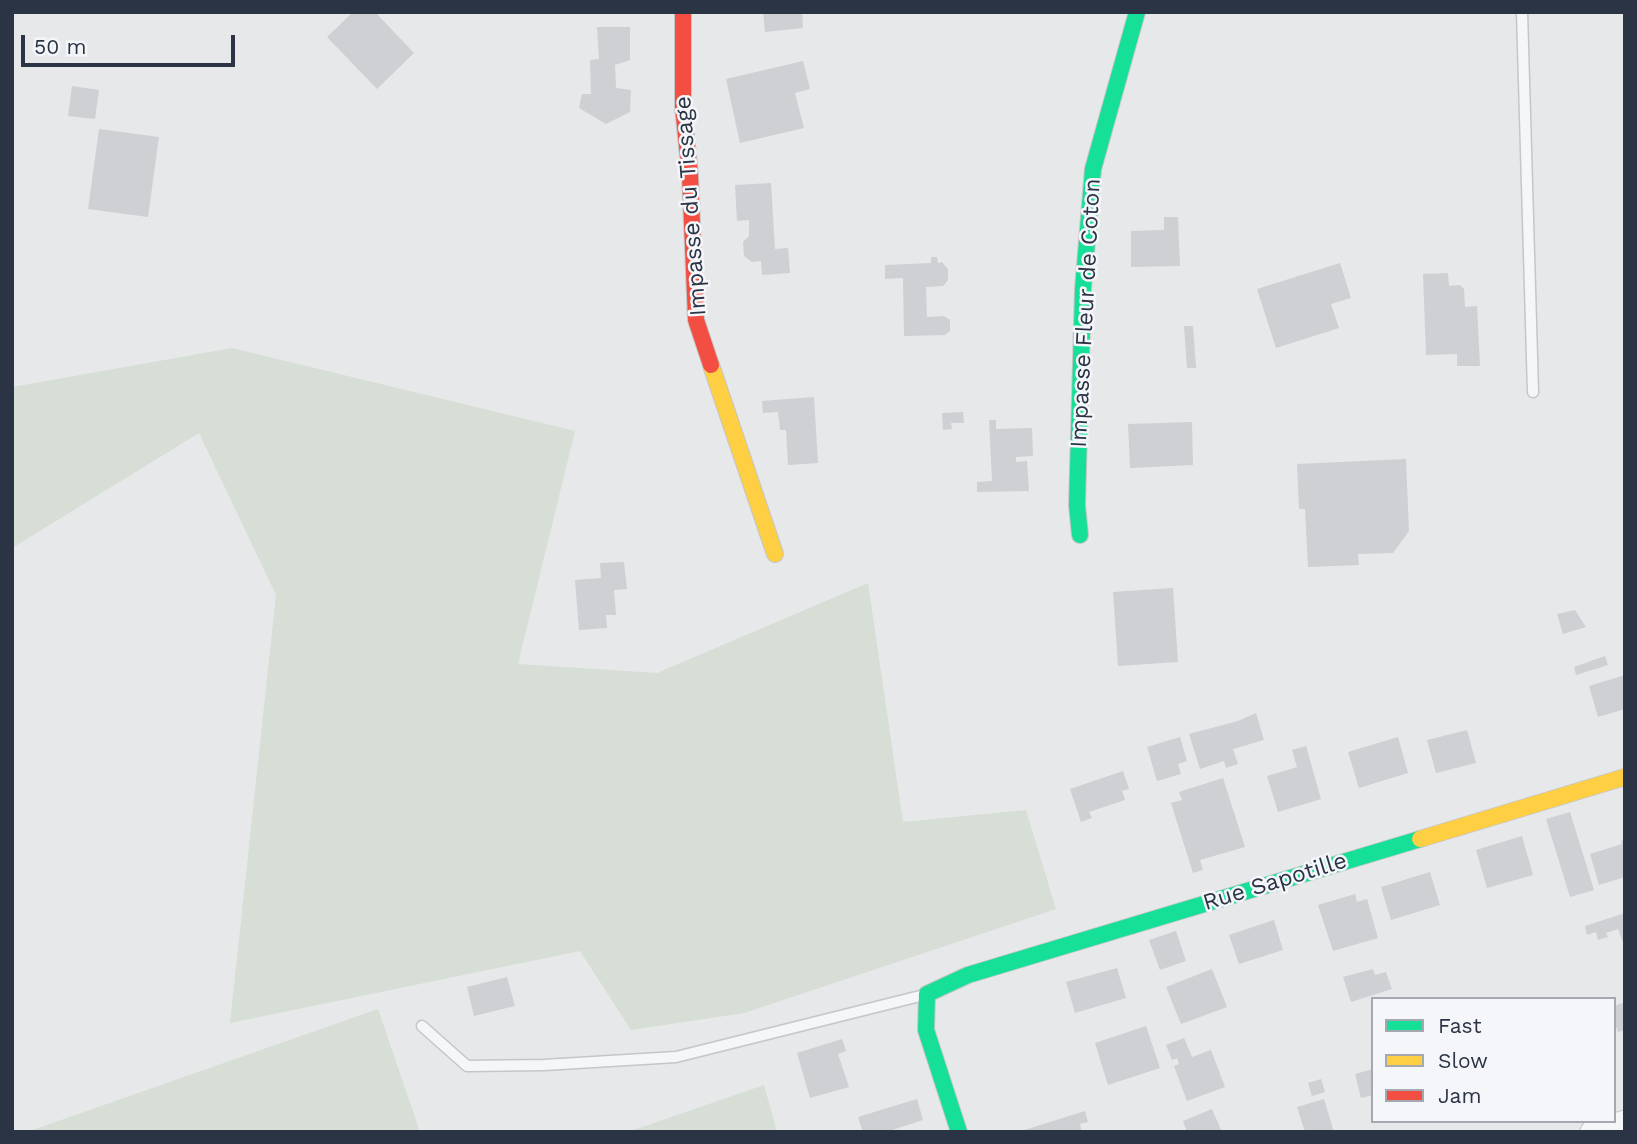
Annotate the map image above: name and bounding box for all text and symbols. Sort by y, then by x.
scale bar [24,21,238,65]
text: 50 m [34,34,86,59]
street label: Impasse du Tissage [670,95,712,317]
street label: Impasse Fleur de Coton [1065,178,1107,448]
street label: Rue Sapotille [1200,847,1350,917]
legend [1371,997,1616,1123]
text: Fast [1438,1013,1482,1038]
text: Slow [1438,1048,1488,1073]
text: Jam [1438,1083,1481,1108]

